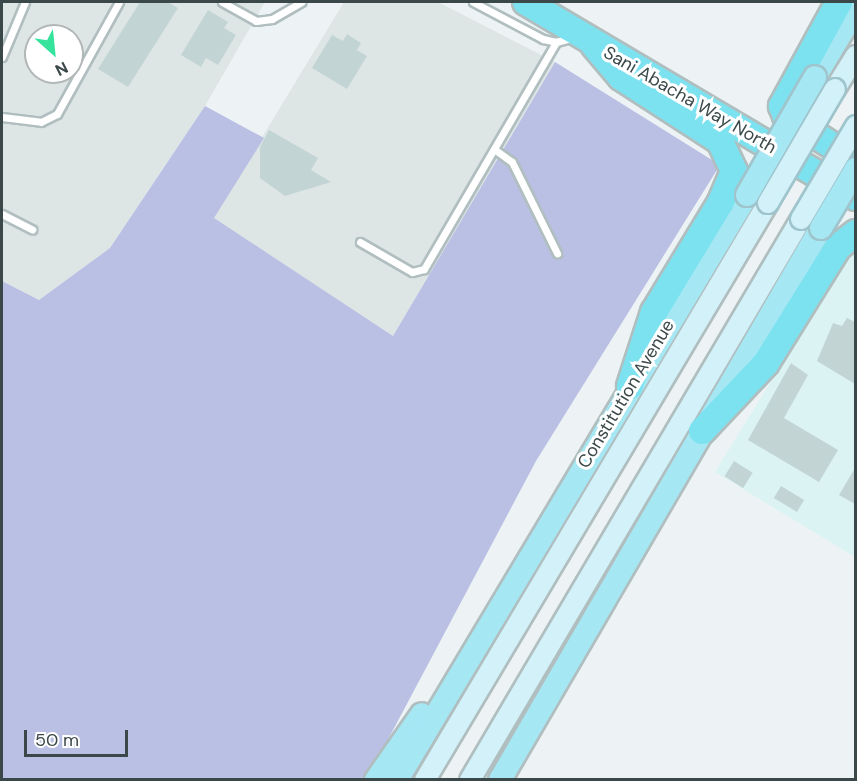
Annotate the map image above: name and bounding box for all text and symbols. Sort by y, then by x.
north arrow [24,24,84,84]
street label: Sani Abacha Way North [600,42,780,158]
text: N [52,57,71,81]
street label: Constitution Avenue [573,316,679,472]
scale bar [27,718,130,756]
text: 50 m [35,728,79,752]

